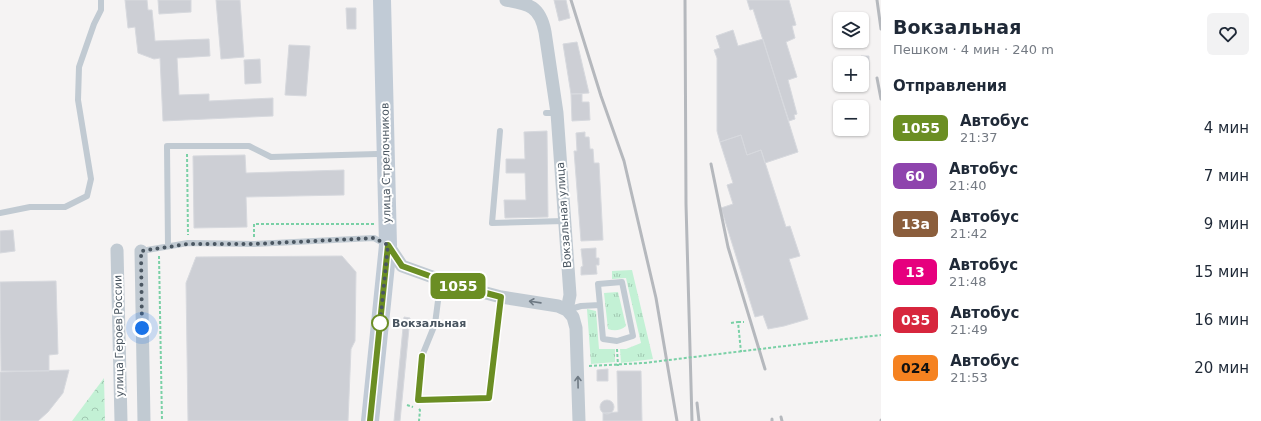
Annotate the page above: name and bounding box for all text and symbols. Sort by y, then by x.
map controls [833,12,869,136]
button: layers [833,12,869,48]
button: heart [1207,13,1249,55]
text: Вокзальная [893,16,1021,38]
text: Пешком · 4 мин · 240 m [893,42,1054,57]
button: + [833,56,869,92]
text: Отправления [893,77,1007,95]
button: − [833,100,869,136]
street label: улица Стрелочников [378,103,394,223]
text: Автобус [960,112,1029,130]
text: 4 мин [1204,119,1249,137]
text: 1055 [901,120,940,136]
text: 21:37 [960,130,997,145]
text: Автобус [949,160,1018,178]
street label: Вокзальная улица [554,162,574,268]
text: 7 мин [1204,167,1249,185]
text: 60 [905,168,925,184]
text: 21:40 [949,178,986,193]
text: Автобус [950,208,1019,226]
text: 9 мин [1204,215,1249,233]
text: 13а [901,216,930,232]
text: 21:42 [950,226,987,241]
text: Автобус [949,256,1018,274]
text: 15 мин [1194,263,1249,281]
text: 13 [905,264,925,280]
line badge: 1055 [430,273,486,299]
text: 21:48 [949,274,986,289]
street label: улица Героев России [111,275,127,397]
text: 1055 [439,278,477,294]
one-way arrow [529,298,542,306]
text: Автобус [950,304,1019,322]
text: 16 мин [1194,311,1249,329]
text: 035 [901,312,930,328]
marker: Вокзальная [371,314,389,332]
place label: Вокзальная [392,317,466,330]
your location [132,318,152,338]
text: 21:49 [950,322,988,337]
text: Автобус [950,352,1019,370]
text: 20 мин [1194,359,1249,377]
text: 024 [901,360,930,376]
text: 21:53 [950,370,988,385]
one-way arrow [574,376,582,389]

